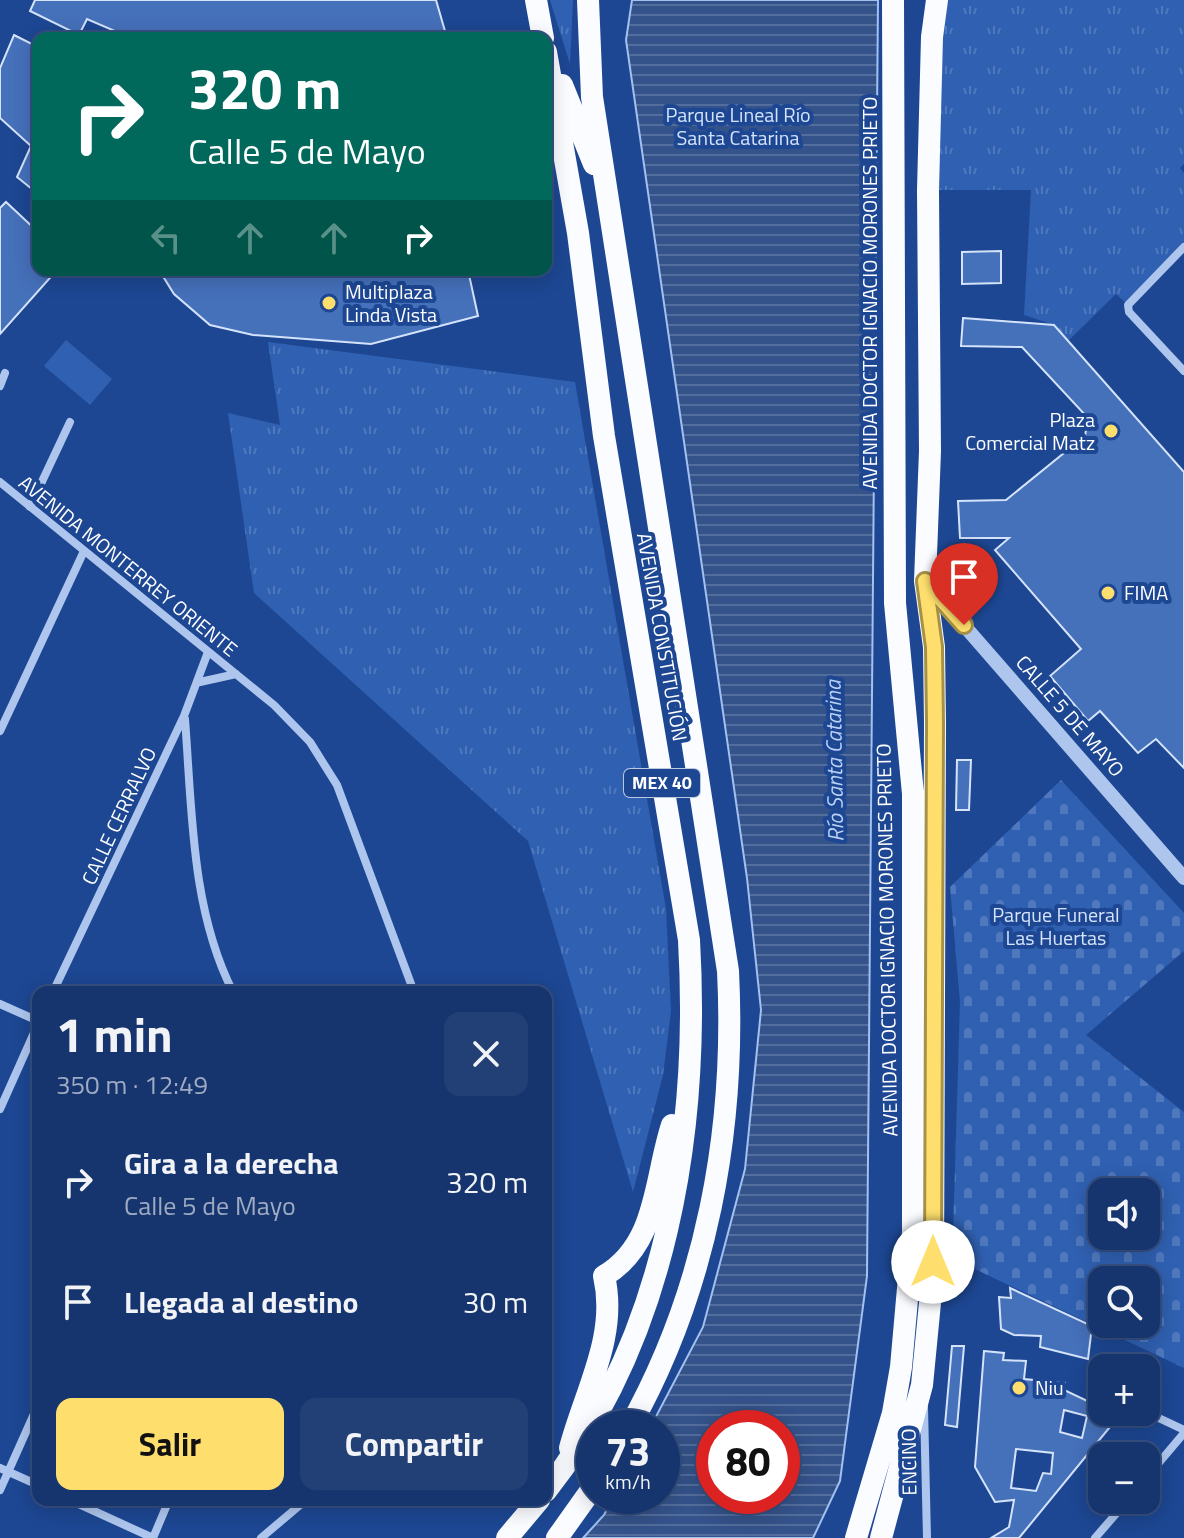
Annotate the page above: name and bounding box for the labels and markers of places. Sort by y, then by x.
place label: Multiplaza Linda Vista [345,276,437,330]
marker: Multiplaza Linda Vista [320,294,338,312]
place label: Plaza Comercial Matz [965,404,1095,458]
marker: Plaza Comercial Matz [1102,422,1120,440]
pin [930,543,998,625]
place label: FIMA [1124,577,1168,608]
marker: FIMA [1099,584,1117,602]
place label: Niu [1035,1372,1064,1403]
marker: Niu [1010,1379,1028,1397]

